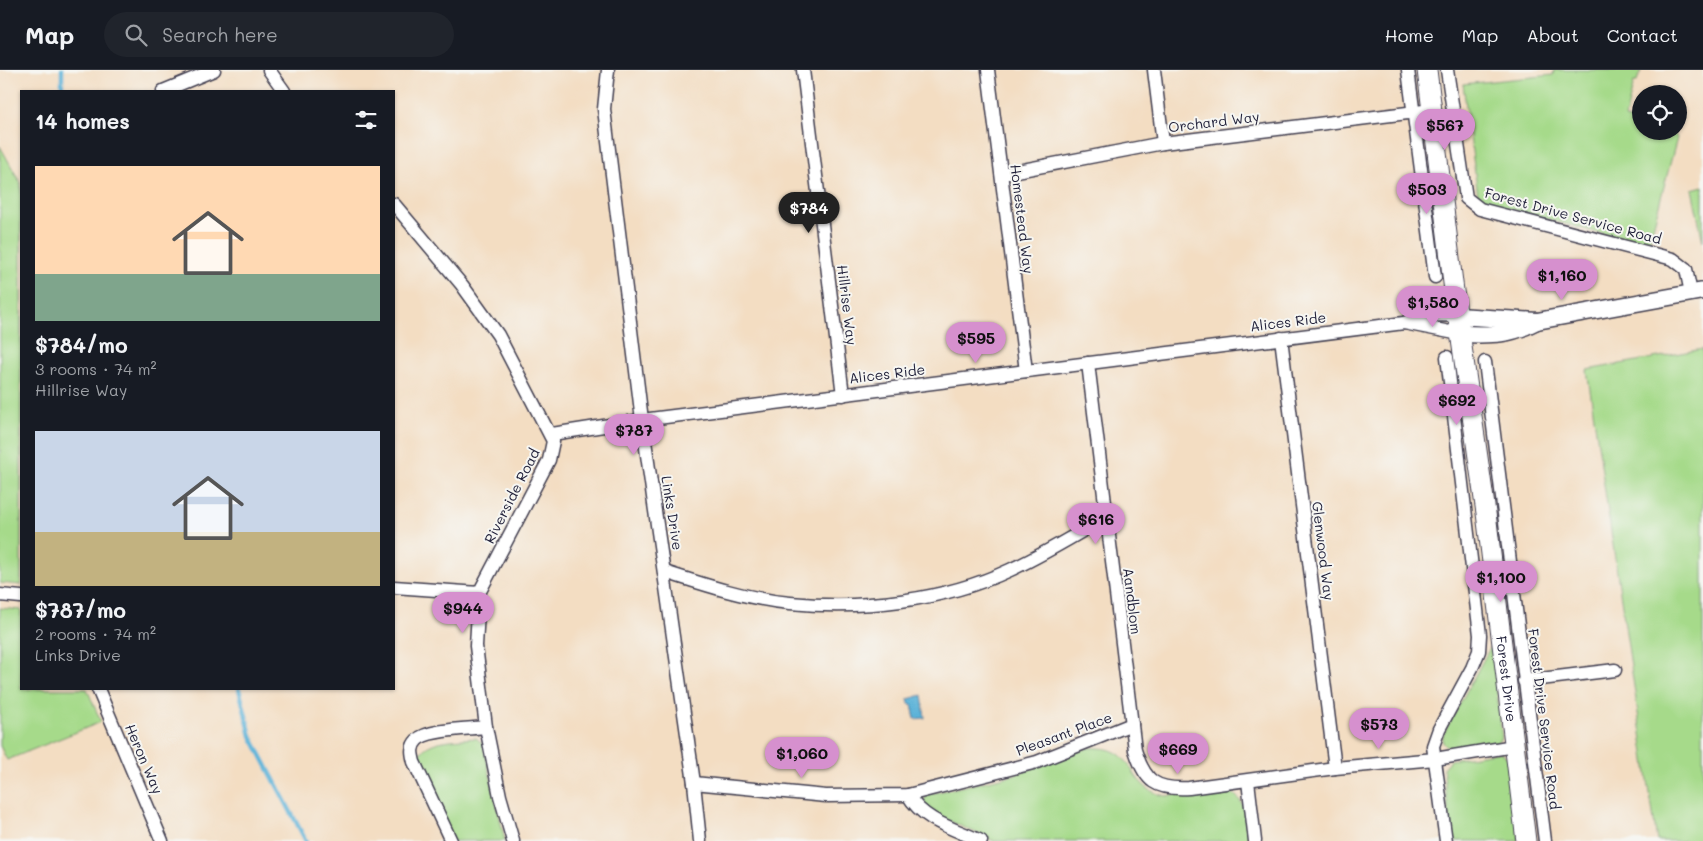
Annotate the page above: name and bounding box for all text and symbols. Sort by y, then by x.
search box [104,12,454,57]
text: Map [25,19,74,50]
icon: search [122,21,150,49]
text: Search here [162,22,278,47]
text: Home [1385,23,1434,47]
text: Map [1462,23,1498,47]
text: About [1526,23,1579,47]
text: Contact [1607,23,1678,47]
map controls [1632,85,1687,140]
button: locate [1632,85,1687,140]
icon: filters [352,106,380,134]
street label: Orchard Way [1167,106,1261,137]
text: 14 homes [35,107,130,134]
pin: $567 [1415,108,1475,151]
text: $567 [1426,114,1464,135]
street label: Homestead Way [1006,163,1039,275]
pin: $503 [1397,172,1457,215]
text: $503 [1407,178,1447,199]
street label: Forest Drive Service Road [1483,183,1664,248]
pin: $784 [779,191,839,234]
text: $784 [790,197,828,218]
icon: home [163,198,253,288]
pin: $1,160 [1521,258,1603,301]
street label: Hillrise Way [833,264,862,346]
text: $1,160 [1538,264,1586,285]
pin: $1,580 [1392,286,1474,328]
text: $1,580 [1407,291,1459,312]
street label: Alices Ride [1249,307,1327,336]
pin: $595 [946,322,1006,364]
text: $595 [957,327,995,348]
text: $784/mo [35,331,128,358]
text: 3 rooms · 74 m² [35,358,156,379]
street label: Alices Ride [848,359,926,388]
text: Hillrise Way [35,379,127,400]
pin: $692 [1427,384,1487,426]
text: $692 [1438,389,1476,410]
pin: $787 [604,414,664,456]
text: $787 [615,419,653,440]
street label: Riverside Road [479,445,544,547]
icon: home [163,463,253,553]
street label: Links Drive [657,474,688,552]
street label: Glenwood Way [1308,500,1339,601]
pin: $616 [1066,502,1126,545]
text: $616 [1078,508,1114,529]
pin: $1,100 [1460,560,1542,603]
text: $1,100 [1476,566,1526,587]
street label: Aandblom [1119,567,1146,635]
pin: $944 [433,592,493,634]
text: $787/mo [35,596,126,623]
text: $944 [443,597,483,618]
text: 2 rooms · 74 m² [35,623,156,644]
street label: Forest Drive Service Road [1524,627,1565,811]
street label: Forest Drive [1492,635,1521,723]
text: Links Drive [35,644,121,665]
street label: Pleasant Place [1013,707,1115,760]
pin: $573 [1349,708,1409,750]
text: $573 [1360,713,1398,734]
street label: Heron Way [121,721,168,797]
pin: $669 [1148,732,1208,775]
pin: $1,060 [761,736,843,779]
text: $669 [1159,738,1197,759]
text: $1,060 [776,742,828,763]

